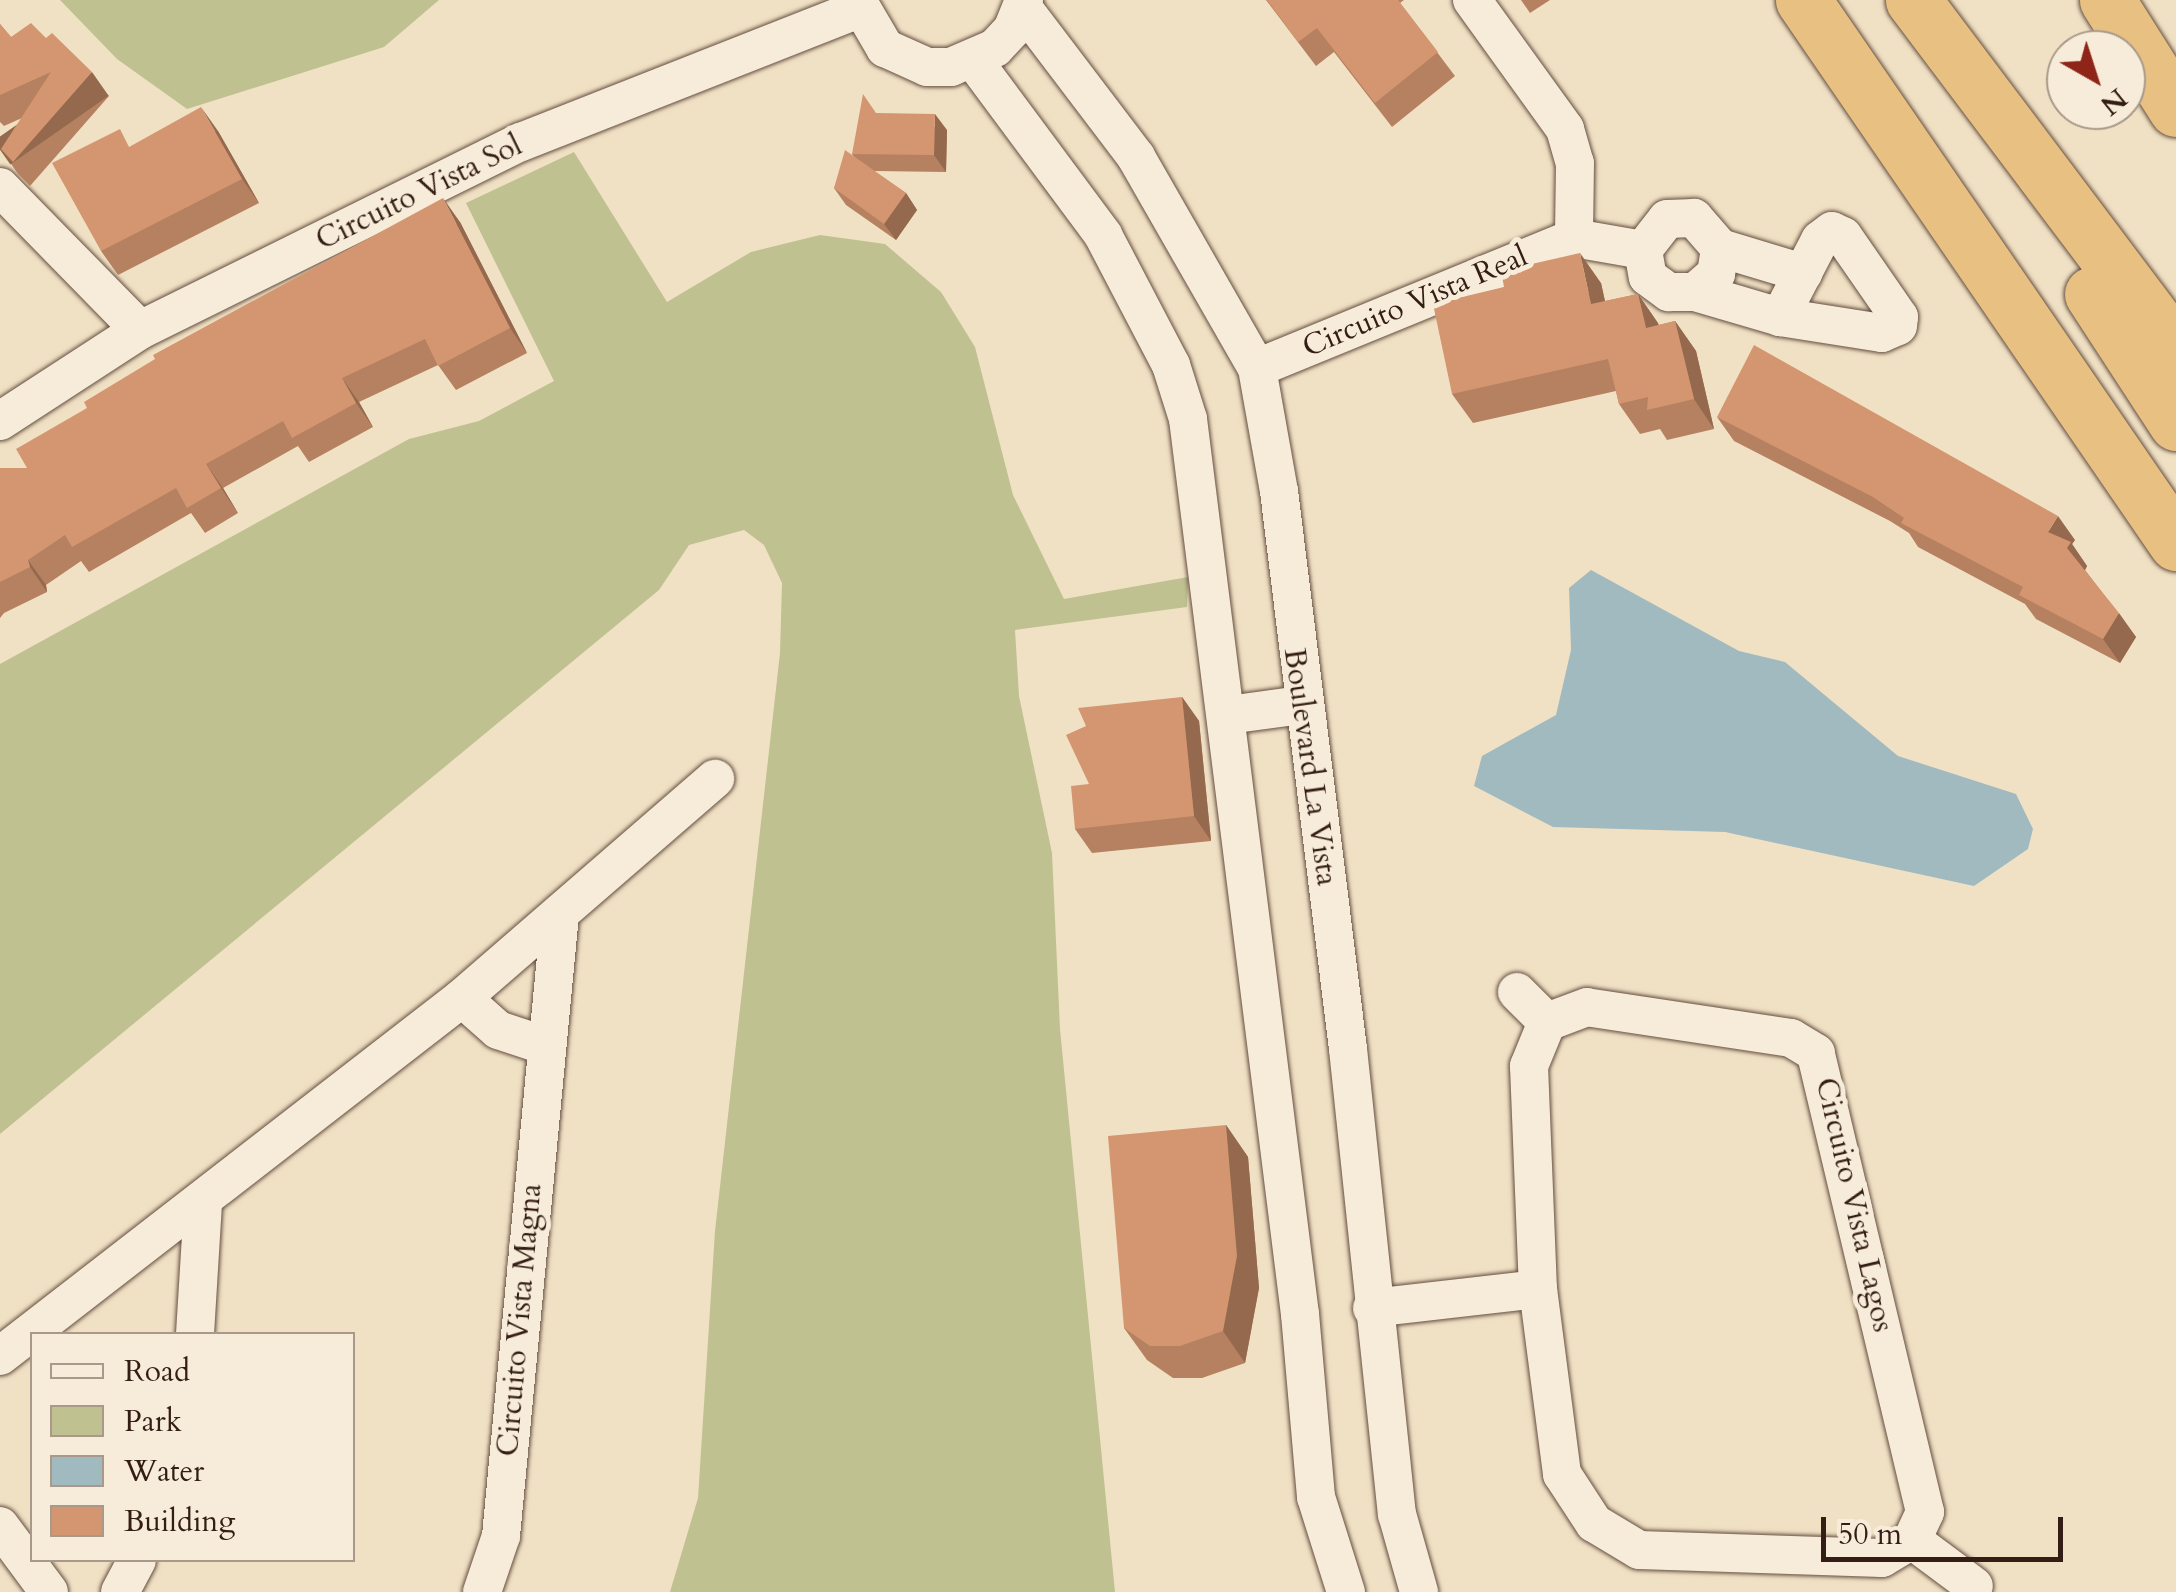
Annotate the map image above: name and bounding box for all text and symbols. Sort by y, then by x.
north arrow [2046,30,2146,130]
text: N [2092,79,2135,124]
street label: Circuito Vista Sol [310,128,528,258]
street label: Circuito Vista Real [1297,238,1533,366]
street label: Boulevard La Vista [1276,646,1344,888]
street label: Circuito Vista Lagos [1807,1074,1901,1336]
street label: Circuito Vista Magna [490,1182,550,1458]
legend [30,1332,355,1562]
text: Road [124,1351,190,1392]
text: Park [124,1401,182,1442]
text: Water [124,1451,204,1492]
scale bar [1826,1497,2068,1559]
text: Building [124,1501,235,1542]
text: 50 m [1838,1514,1902,1555]

